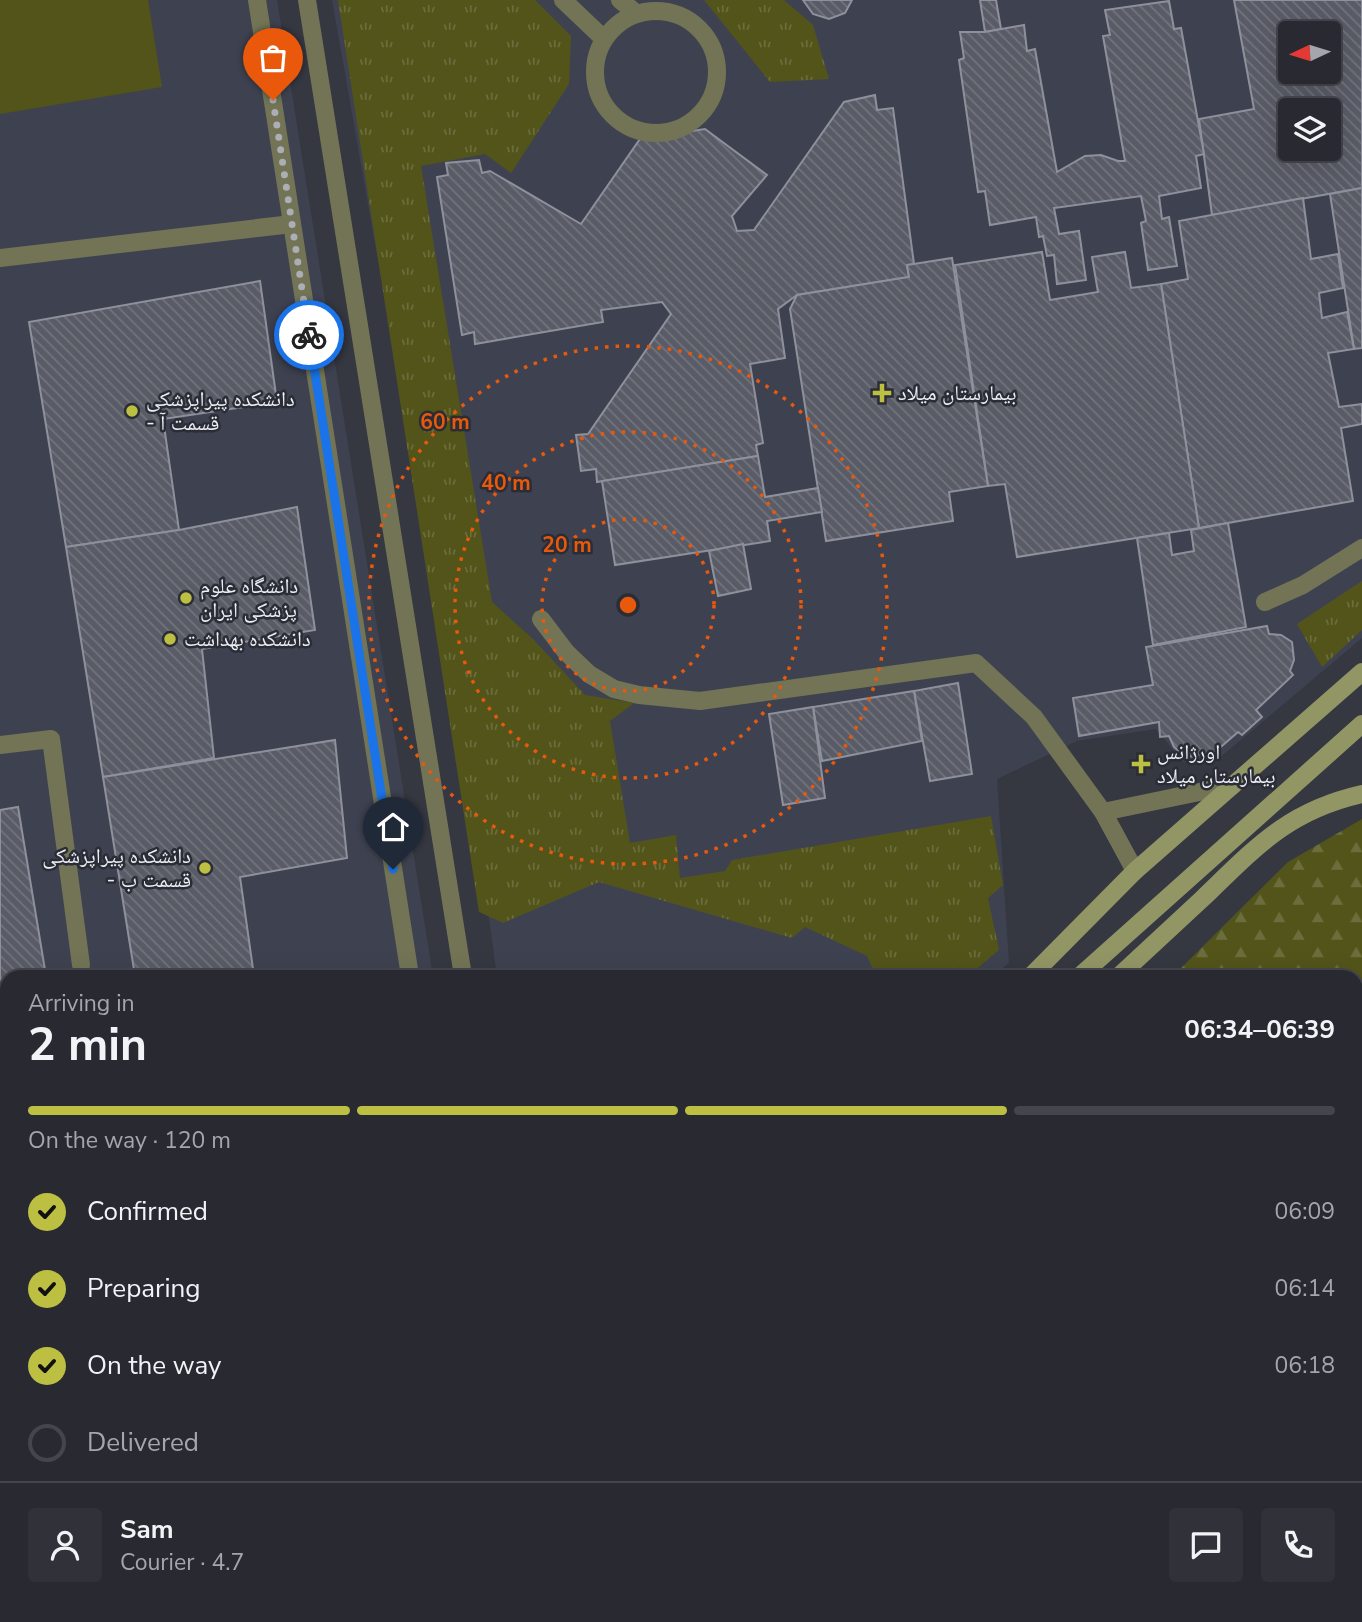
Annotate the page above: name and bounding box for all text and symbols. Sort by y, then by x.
north arrow [1278,21,1340,84]
map controls [1278,21,1341,161]
pin [243,28,303,100]
icon: bag [254,39,292,77]
button: layers [1278,98,1341,161]
courier [274,300,344,370]
icon: bike [290,316,328,354]
place label: بیمارستان میلاد [898,379,1016,407]
marker: بیمارستان میلاد [872,383,892,403]
place label: دانشکده پیراپزشکی - قسمت آ [146,385,295,437]
marker: دانشکده پیراپزشکی - قسمت آ [124,403,140,419]
text: 60 m [420,408,470,436]
text: 40 m [481,469,531,497]
text: 20 m [542,531,592,559]
place label: دانشگاه علوم پزشکی ایران [200,572,298,624]
marker: دانشگاه علوم پزشکی ایران [178,590,194,606]
centre of rings [616,593,640,617]
place label: دانشکده بهداشت [184,625,311,653]
marker: دانشکده بهداشت [162,631,178,647]
place label: اورژانس بیمارستان میلاد [1157,738,1275,790]
marker: اورژانس بیمارستان میلاد [1131,754,1151,774]
pin [363,797,423,869]
icon: home [374,808,412,846]
place label: دانشکده پیراپزشکی - قسمت ب [42,842,191,894]
marker: دانشکده پیراپزشکی - قسمت ب [197,860,213,876]
text: Arriving in [28,988,135,1019]
text: 06:34–06:39 [1184,1012,1335,1047]
text: 2 min [28,1013,147,1076]
text: On the way · 120 m [28,1125,231,1156]
icon: check [28,1193,66,1231]
text: Confirmed [87,1194,208,1229]
text: 06:09 [1275,1196,1335,1227]
icon: check [28,1270,66,1308]
text: Preparing [87,1271,200,1306]
text: 06:14 [1275,1273,1335,1304]
icon: check [28,1347,66,1385]
text: On the way [87,1348,221,1383]
text: 06:18 [1275,1350,1335,1381]
text: Delivered [87,1425,199,1460]
button: person [28,1508,102,1582]
button: chat [1169,1508,1243,1582]
button: phone [1261,1508,1335,1582]
text: Sam [120,1512,173,1547]
text: Courier · 4.7 [120,1547,244,1578]

